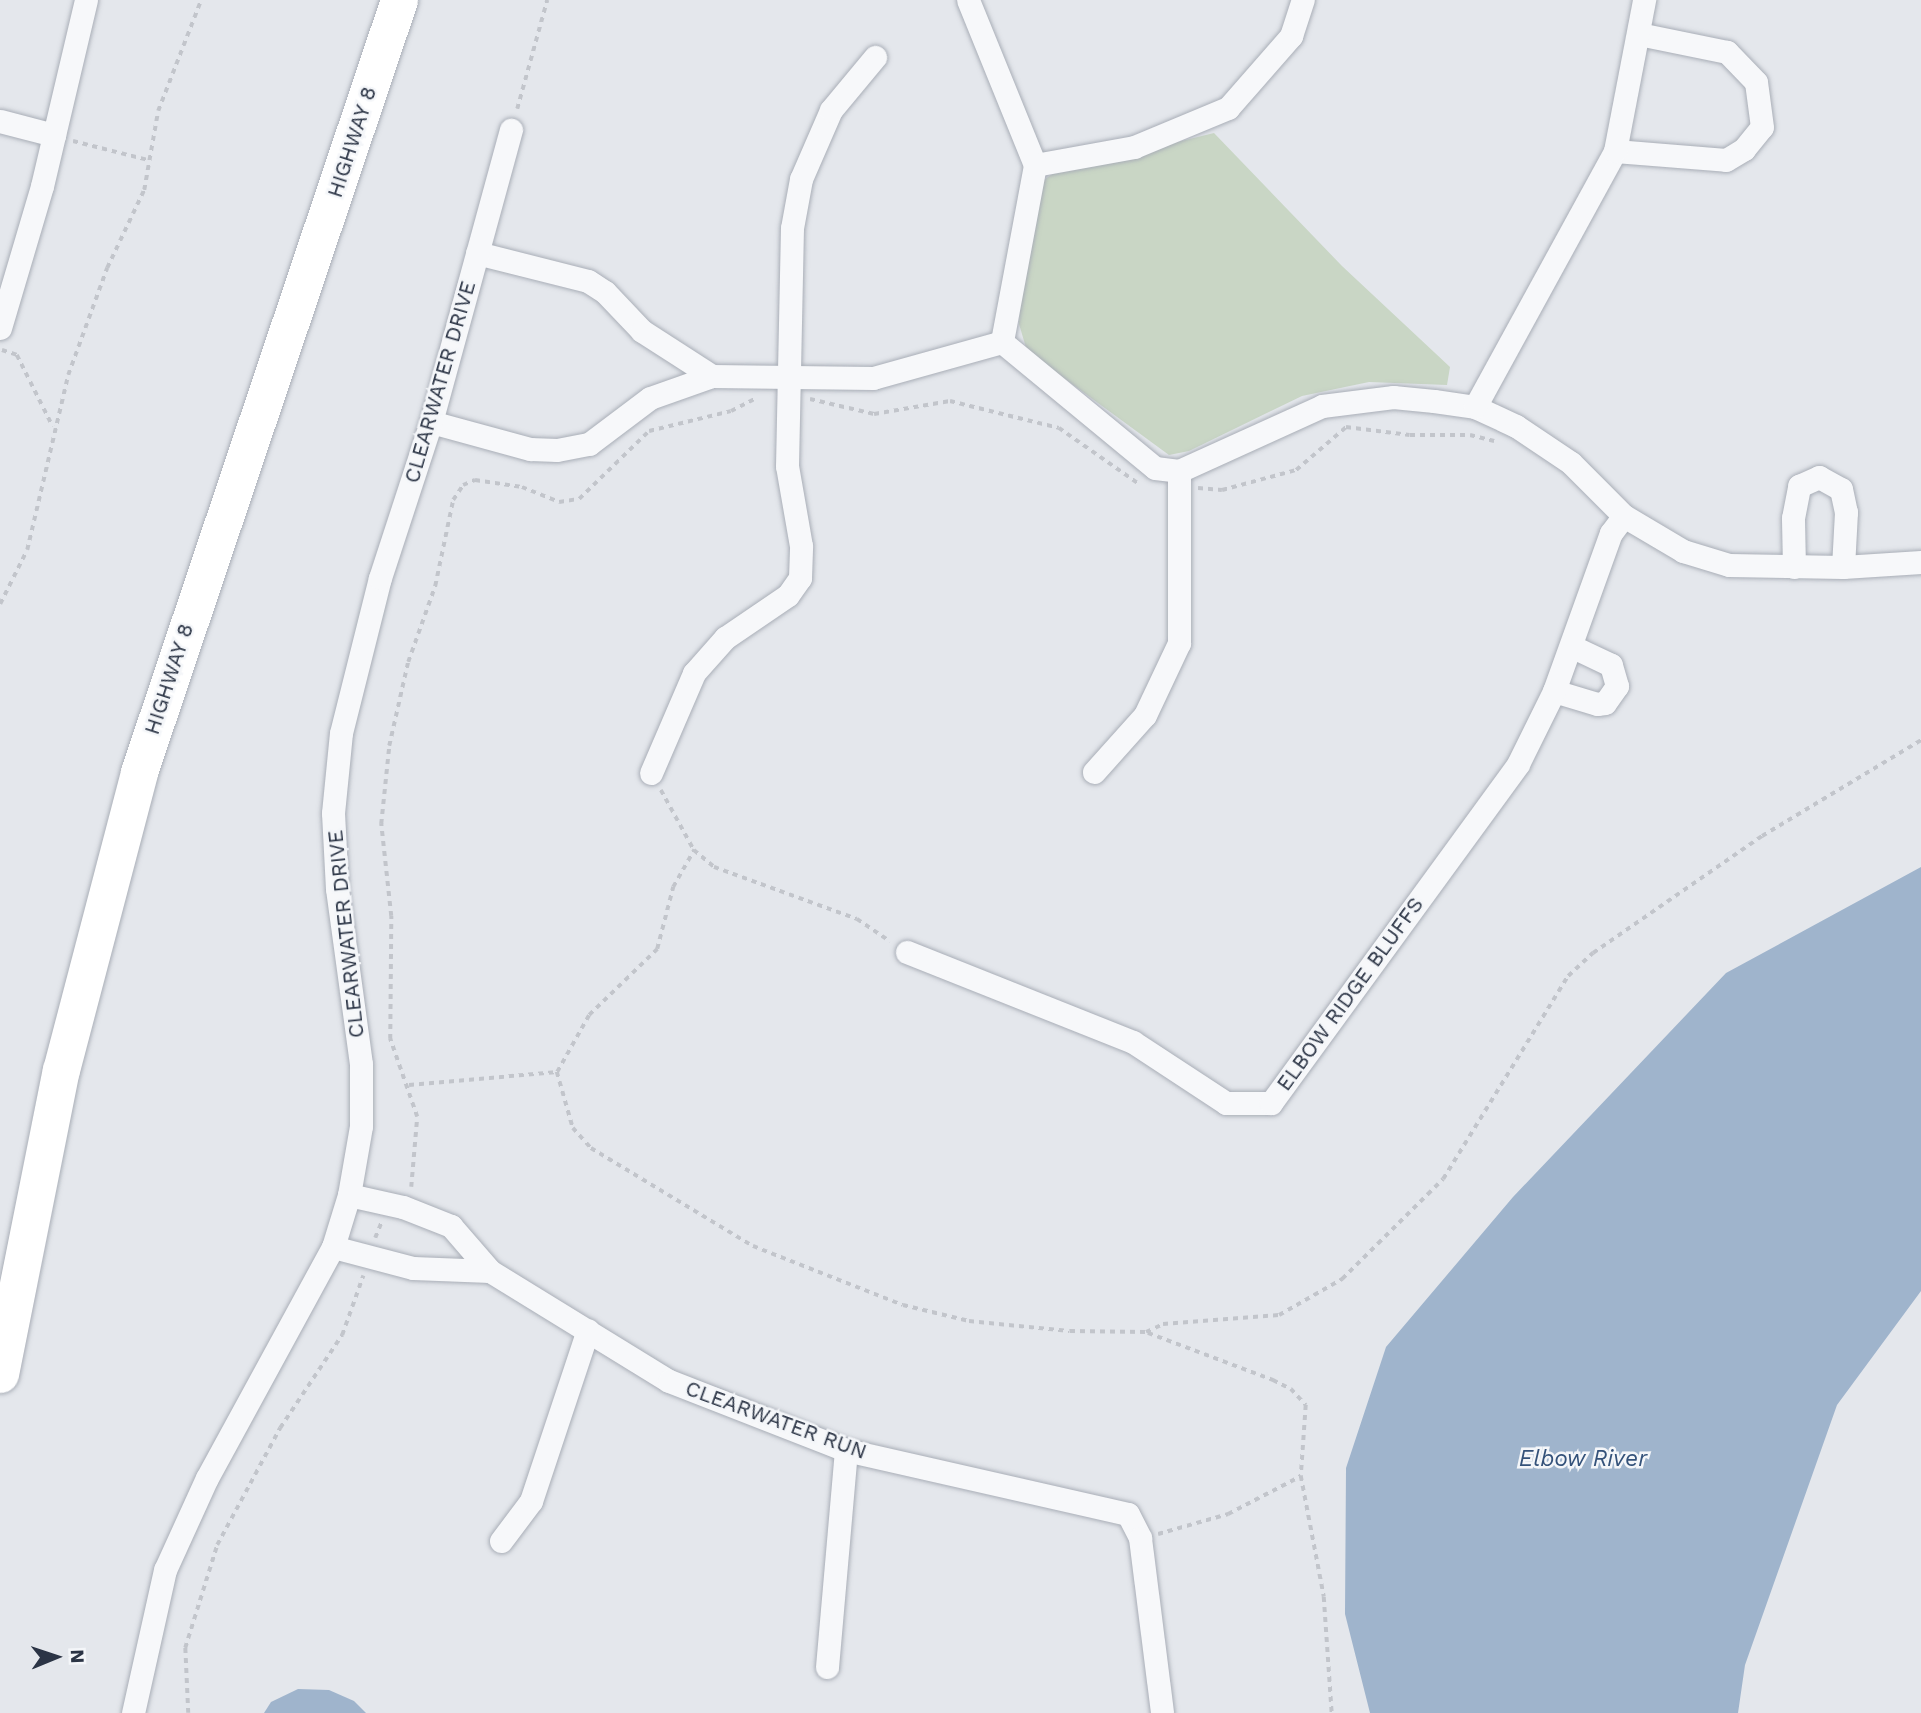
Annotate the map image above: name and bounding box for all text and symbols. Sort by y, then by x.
street label: HIGHWAY 8 [322,83,382,201]
street label: CLEARWATER DRIVE [399,278,481,486]
street label: HIGHWAY 8 [139,620,199,738]
street label: CLEARWATER DRIVE [323,829,369,1039]
street label: ELBOW RIDGE BLUFFS [1271,892,1429,1096]
street label: CLEARWATER RUN [682,1376,870,1464]
water label: Elbow River [1519,1445,1647,1473]
north arrow [21,1622,91,1692]
text: N [66,1649,89,1664]

